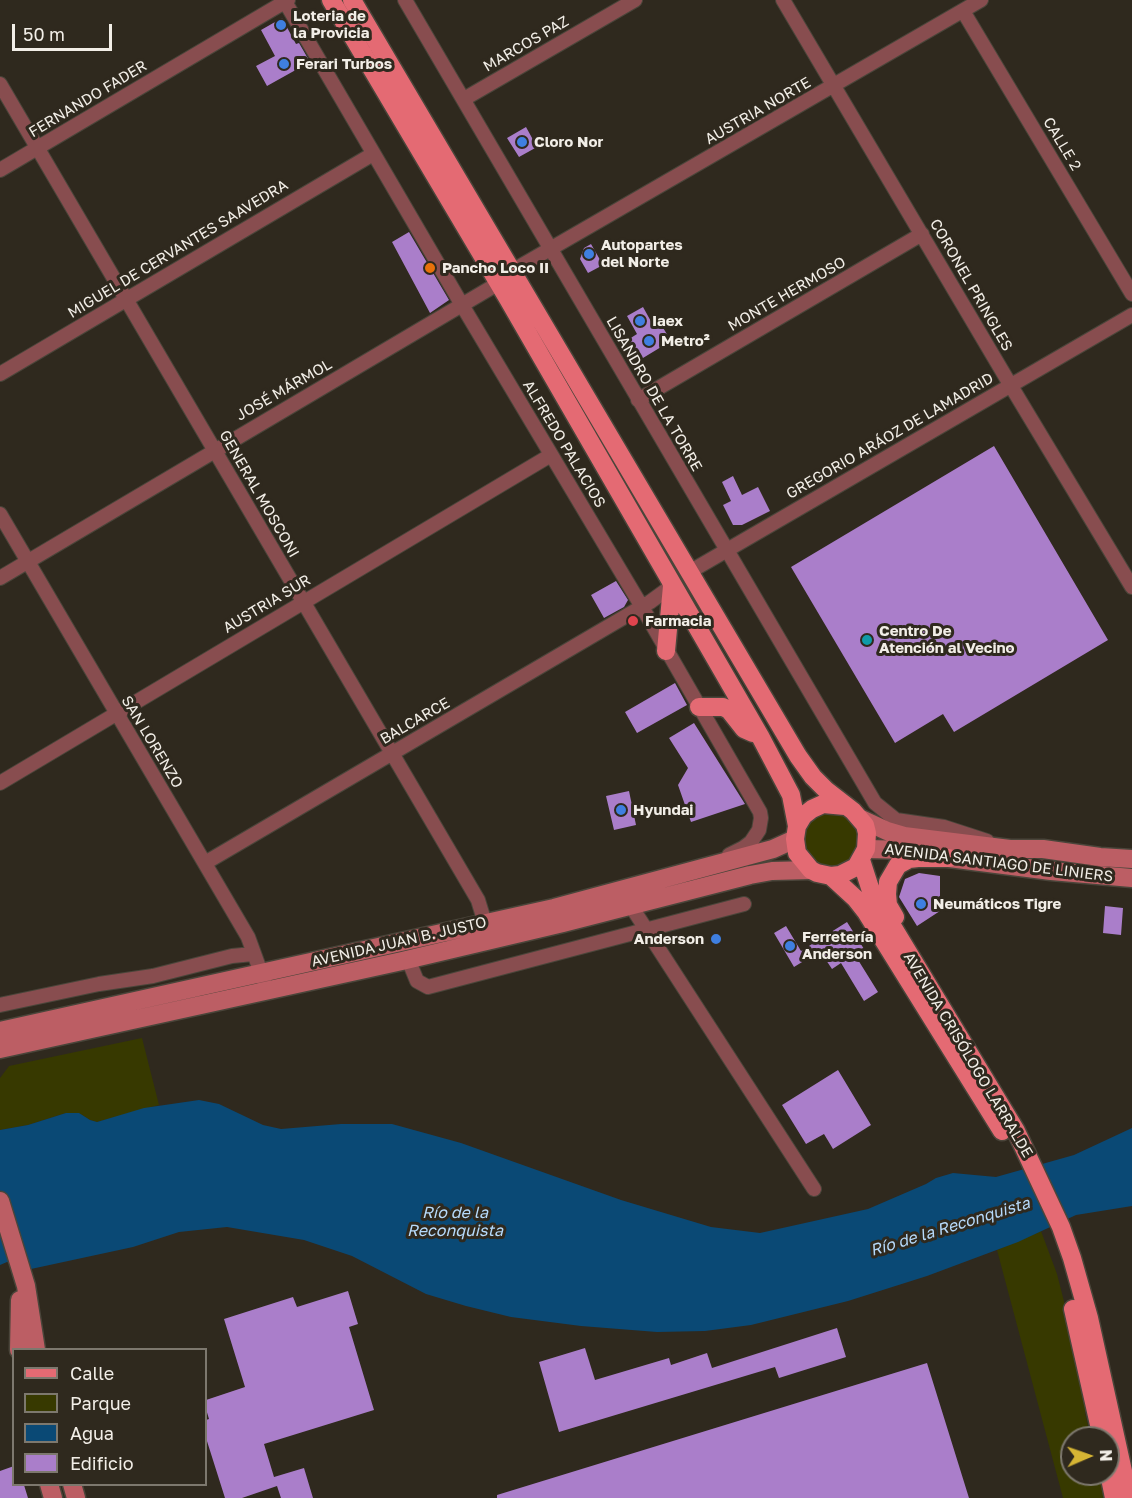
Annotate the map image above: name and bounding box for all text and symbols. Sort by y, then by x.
place label: Loteria de la Provicia [293,7,369,42]
scale bar [15,12,116,50]
street label: MARCOS PAZ [480,12,572,76]
marker: Loteria de la Provicia [274,18,288,32]
text: 50 m [23,23,65,45]
place label: Ferari Turbos [296,55,392,73]
street label: FERNANDO FADER [26,57,150,141]
marker: Ferari Turbos [277,57,291,71]
street label: AUSTRIA NORTE [702,73,814,149]
street label: CALLE 2 [1039,114,1085,174]
place label: Cloro Nor [534,133,603,151]
marker: Cloro Nor [515,135,529,149]
street label: MIGUEL DE CERVANTES SAAVEDRA [65,176,291,322]
street label: CORONEL PRINGLES [926,216,1016,354]
place label: Autopartes del Norte [601,236,683,271]
marker: Autopartes del Norte [582,247,596,261]
street label: MONTE HERMOSO [725,253,849,335]
place label: Pancho Loco II [442,259,549,277]
marker: Pancho Loco II [423,261,437,275]
place label: Iaex [652,312,683,330]
street label: LISANDRO DE LA TORRE [602,313,706,475]
marker: Iaex [633,314,647,328]
place label: Metro² [661,332,710,350]
marker: Metro² [642,334,656,348]
street label: JOSÉ MÁRMOL [233,355,335,425]
street label: GREGORIO ARÁOZ DE LAMADRID [783,369,997,503]
street label: ALFREDO PALACIOS [519,377,609,511]
street label: GENERAL MOSCONI [215,427,303,561]
street label: AUSTRIA SUR [220,571,314,637]
place label: Farmacia [645,612,711,630]
marker: Farmacia [626,614,640,628]
place label: Centro De Atención al Vecino [879,622,1015,657]
marker: Centro De Atención al Vecino [860,633,874,647]
street label: SAN LORENZO [117,693,187,791]
street label: BALCARCE [377,694,453,748]
place label: Hyundai [633,801,693,819]
marker: Hyundai [614,803,628,817]
street label: AVENIDA SANTIAGO DE LINIERS [884,840,1114,886]
place label: Neumáticos Tigre [933,895,1061,913]
marker: Neumáticos Tigre [914,897,928,911]
street label: AVENIDA JUAN B. JUSTO [310,913,488,971]
place label: Ferretería Anderson [802,928,873,963]
place label: Anderson [634,930,704,948]
marker: Anderson [709,932,723,946]
marker: Ferretería Anderson [783,939,797,953]
street label: AVENIDA CRISÓLOGO LARRALDE [900,949,1036,1161]
water label: Río de la Reconquista [868,1194,1032,1260]
water label: Río de la Reconquista [407,1203,503,1241]
legend [12,1348,207,1486]
text: Calle [70,1362,114,1384]
text: Parque [70,1392,131,1414]
text: Agua [70,1422,114,1444]
north arrow [1060,1426,1120,1486]
text: N [1096,1449,1116,1462]
text: Edificio [70,1452,134,1474]

